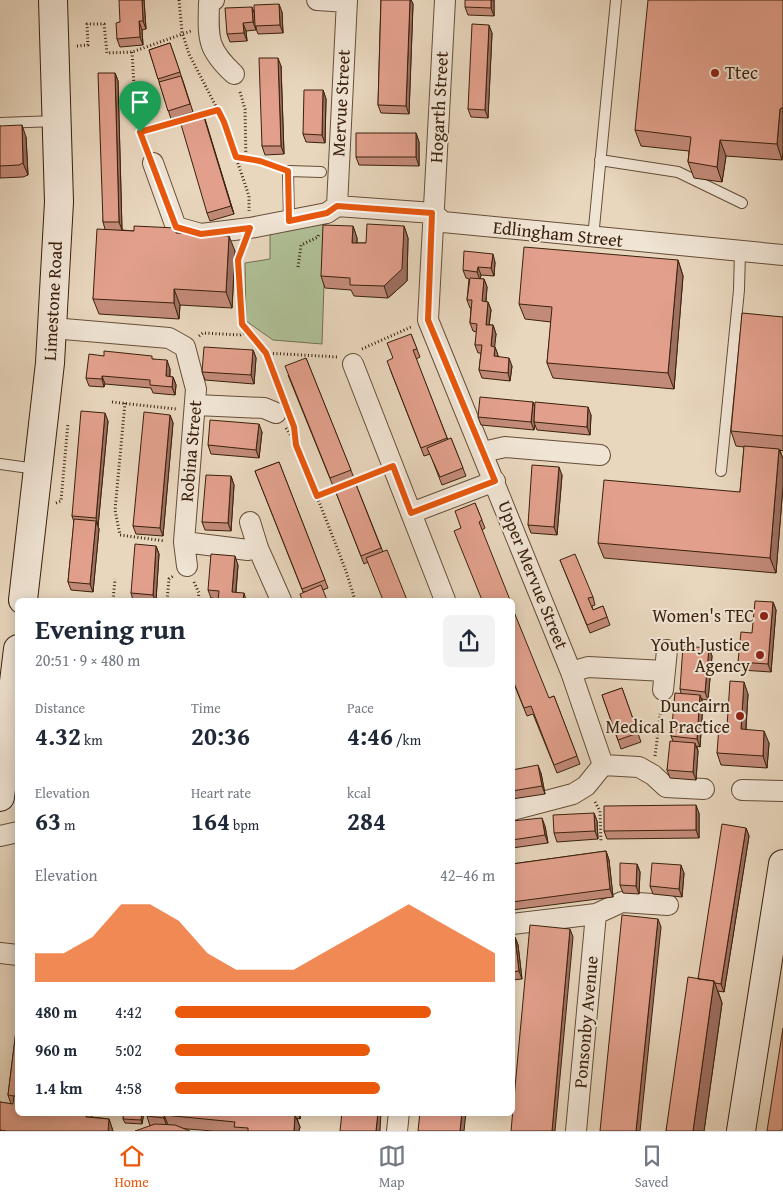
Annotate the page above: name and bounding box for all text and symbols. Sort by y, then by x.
street label: Mervue Street [324,48,357,157]
street label: Hogarth Street [422,50,455,164]
place label: Ttec [725,59,758,86]
marker: Ttec [709,67,721,79]
pin [119,81,161,132]
icon: arrive [126,88,154,116]
street label: Edlingham Street [492,213,625,254]
street label: Limestone Road [36,240,69,362]
street label: Robina Street [173,398,208,503]
street label: Upper Mervue Street [491,496,576,654]
place label: Women's TEC [652,602,754,629]
text: Evening run [35,608,186,649]
marker: Women's TEC [758,610,770,622]
button: share [443,615,495,667]
place label: Youth Justice Agency [651,631,750,679]
text: 20:51 · 9 × 480 m [35,648,140,672]
marker: Youth Justice Agency [754,649,766,661]
place label: Duncairn Medical Practice [605,692,730,740]
text: Distance [35,698,85,718]
text: Time [191,698,221,718]
text: Pace [347,698,374,718]
marker: Duncairn Medical Practice [734,710,746,722]
text: 4.32 [35,718,81,754]
text: 20:36 [191,718,250,754]
text: 4:46 [347,718,393,754]
text: km [81,730,103,750]
text: /km [393,730,421,750]
text: Elevation [35,783,90,803]
text: Heart rate [191,783,251,803]
text: kcal [347,783,371,803]
text: 63 [35,803,61,839]
text: 164 [191,803,230,839]
text: 284 [347,803,386,839]
text: m [61,815,75,835]
text: bpm [230,815,259,835]
text: Elevation [35,863,98,887]
text: 42–46 m [440,863,495,887]
street label: Ponsonby Avenue [566,955,605,1089]
text: 480 m [35,1000,77,1024]
text: 4:42 [115,1000,142,1024]
text: 960 m [35,1038,77,1062]
text: 5:02 [115,1038,142,1062]
text: 1.4 km [35,1076,82,1100]
text: 4:58 [115,1076,142,1100]
tab: Home [114,1142,149,1192]
tab: Map [378,1142,406,1192]
tab: Saved [635,1142,669,1192]

